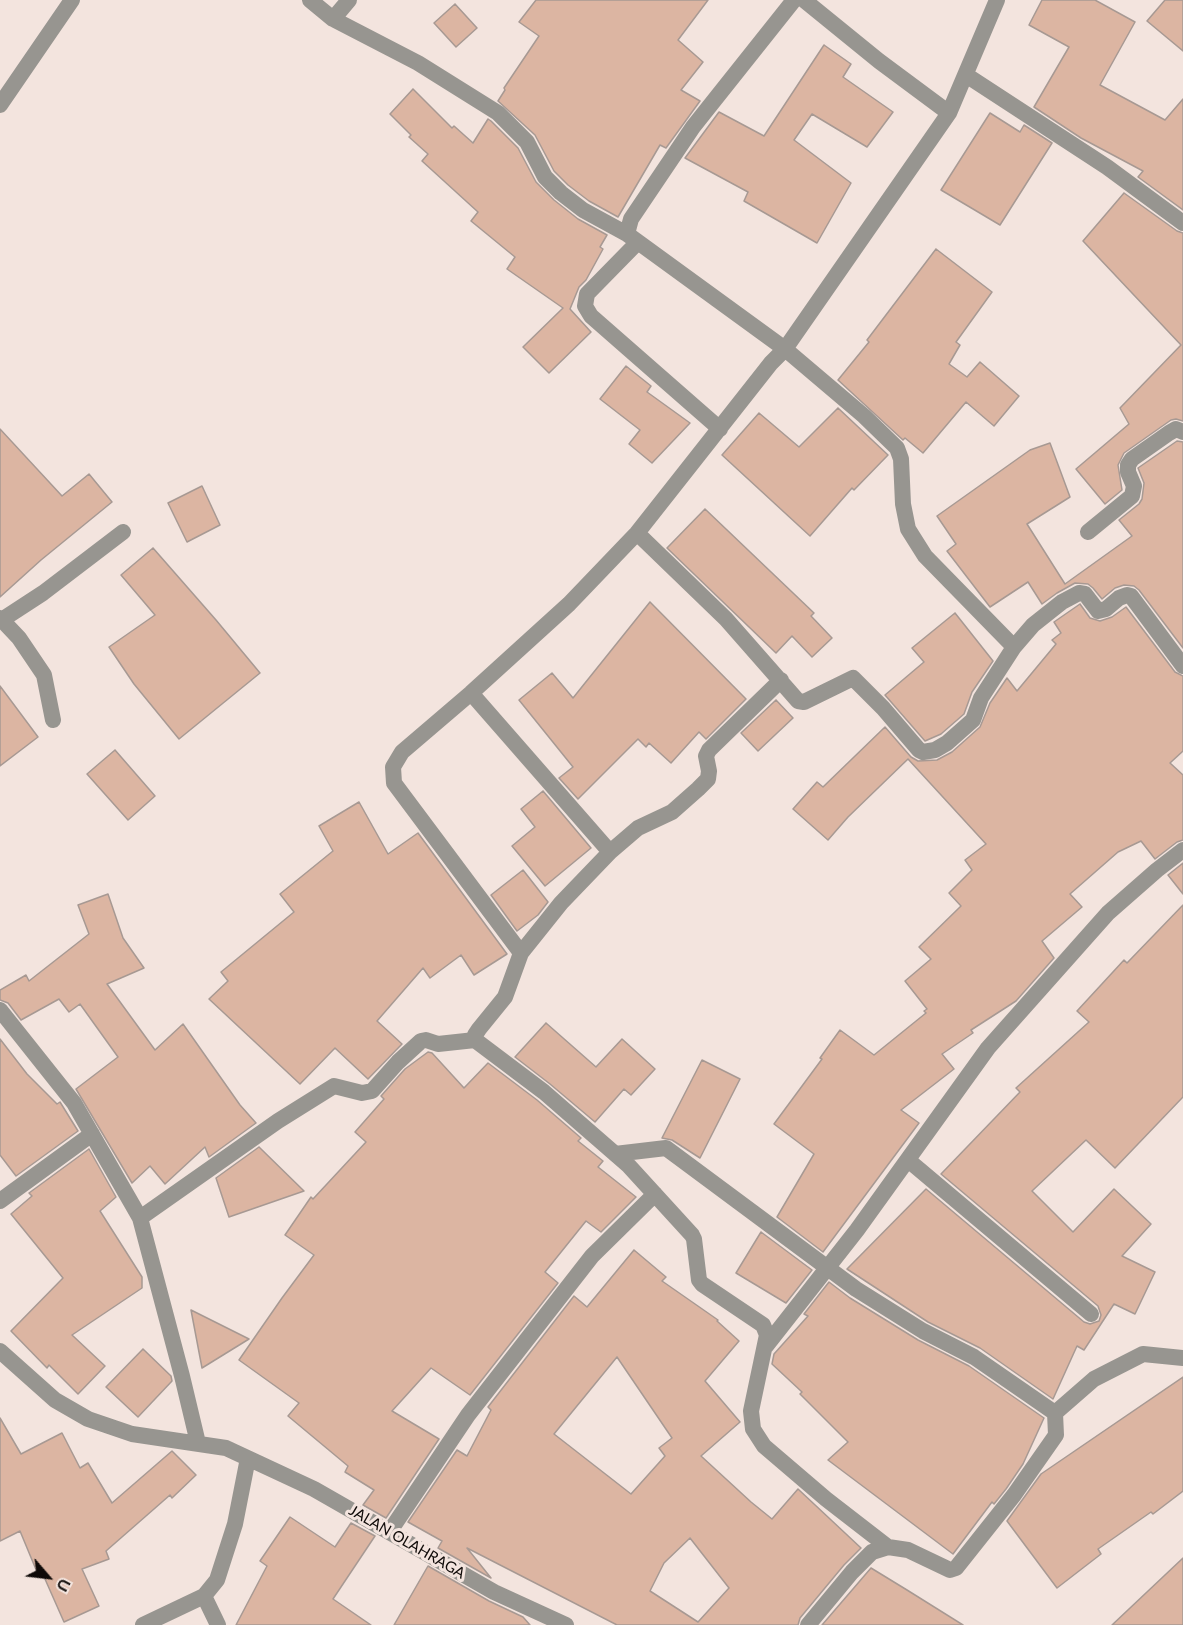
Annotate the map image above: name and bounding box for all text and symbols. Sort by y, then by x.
street label: JALAN OLAHRAGA [346,1501,468,1583]
north arrow [18,1547,78,1607]
text: U [53,1576,76,1595]

